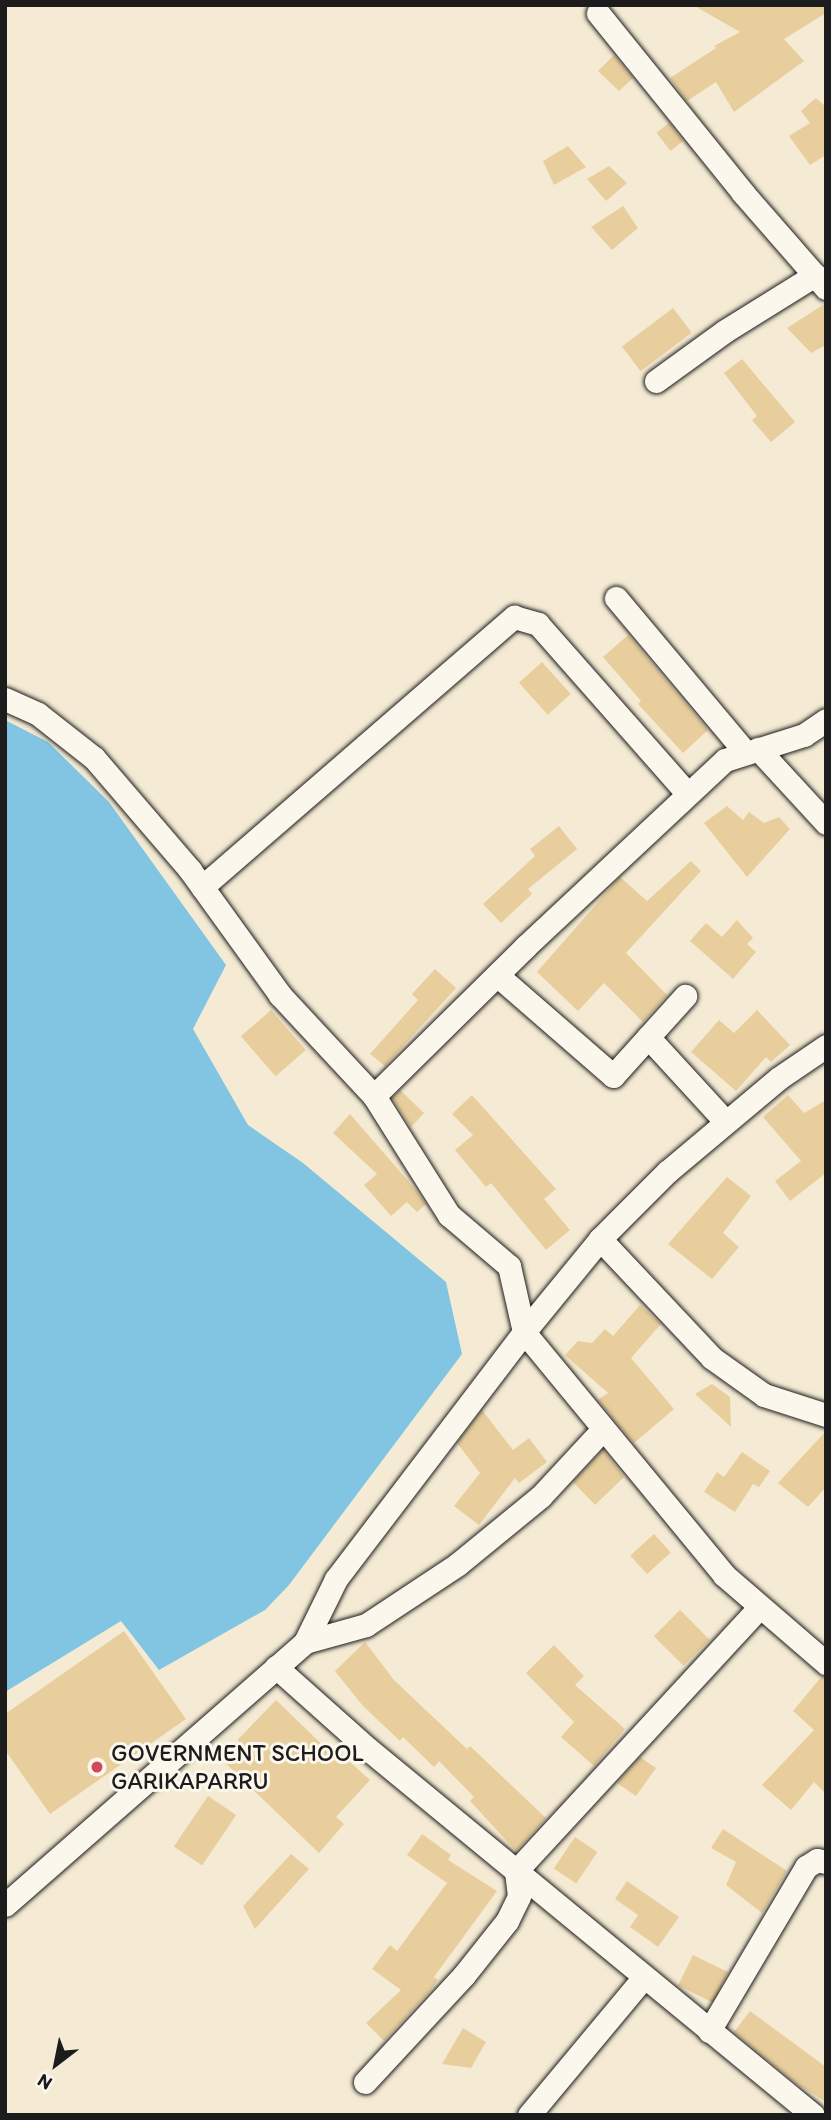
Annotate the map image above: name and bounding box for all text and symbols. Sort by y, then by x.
place label: GOVERNMENT SCHOOL GARIKAPARRU [111,1739,364,1795]
marker: GOVERNMENT SCHOOL GARIKAPARRU [89,1759,105,1775]
north arrow [21,2029,91,2099]
text: N [33,2069,56,2095]

